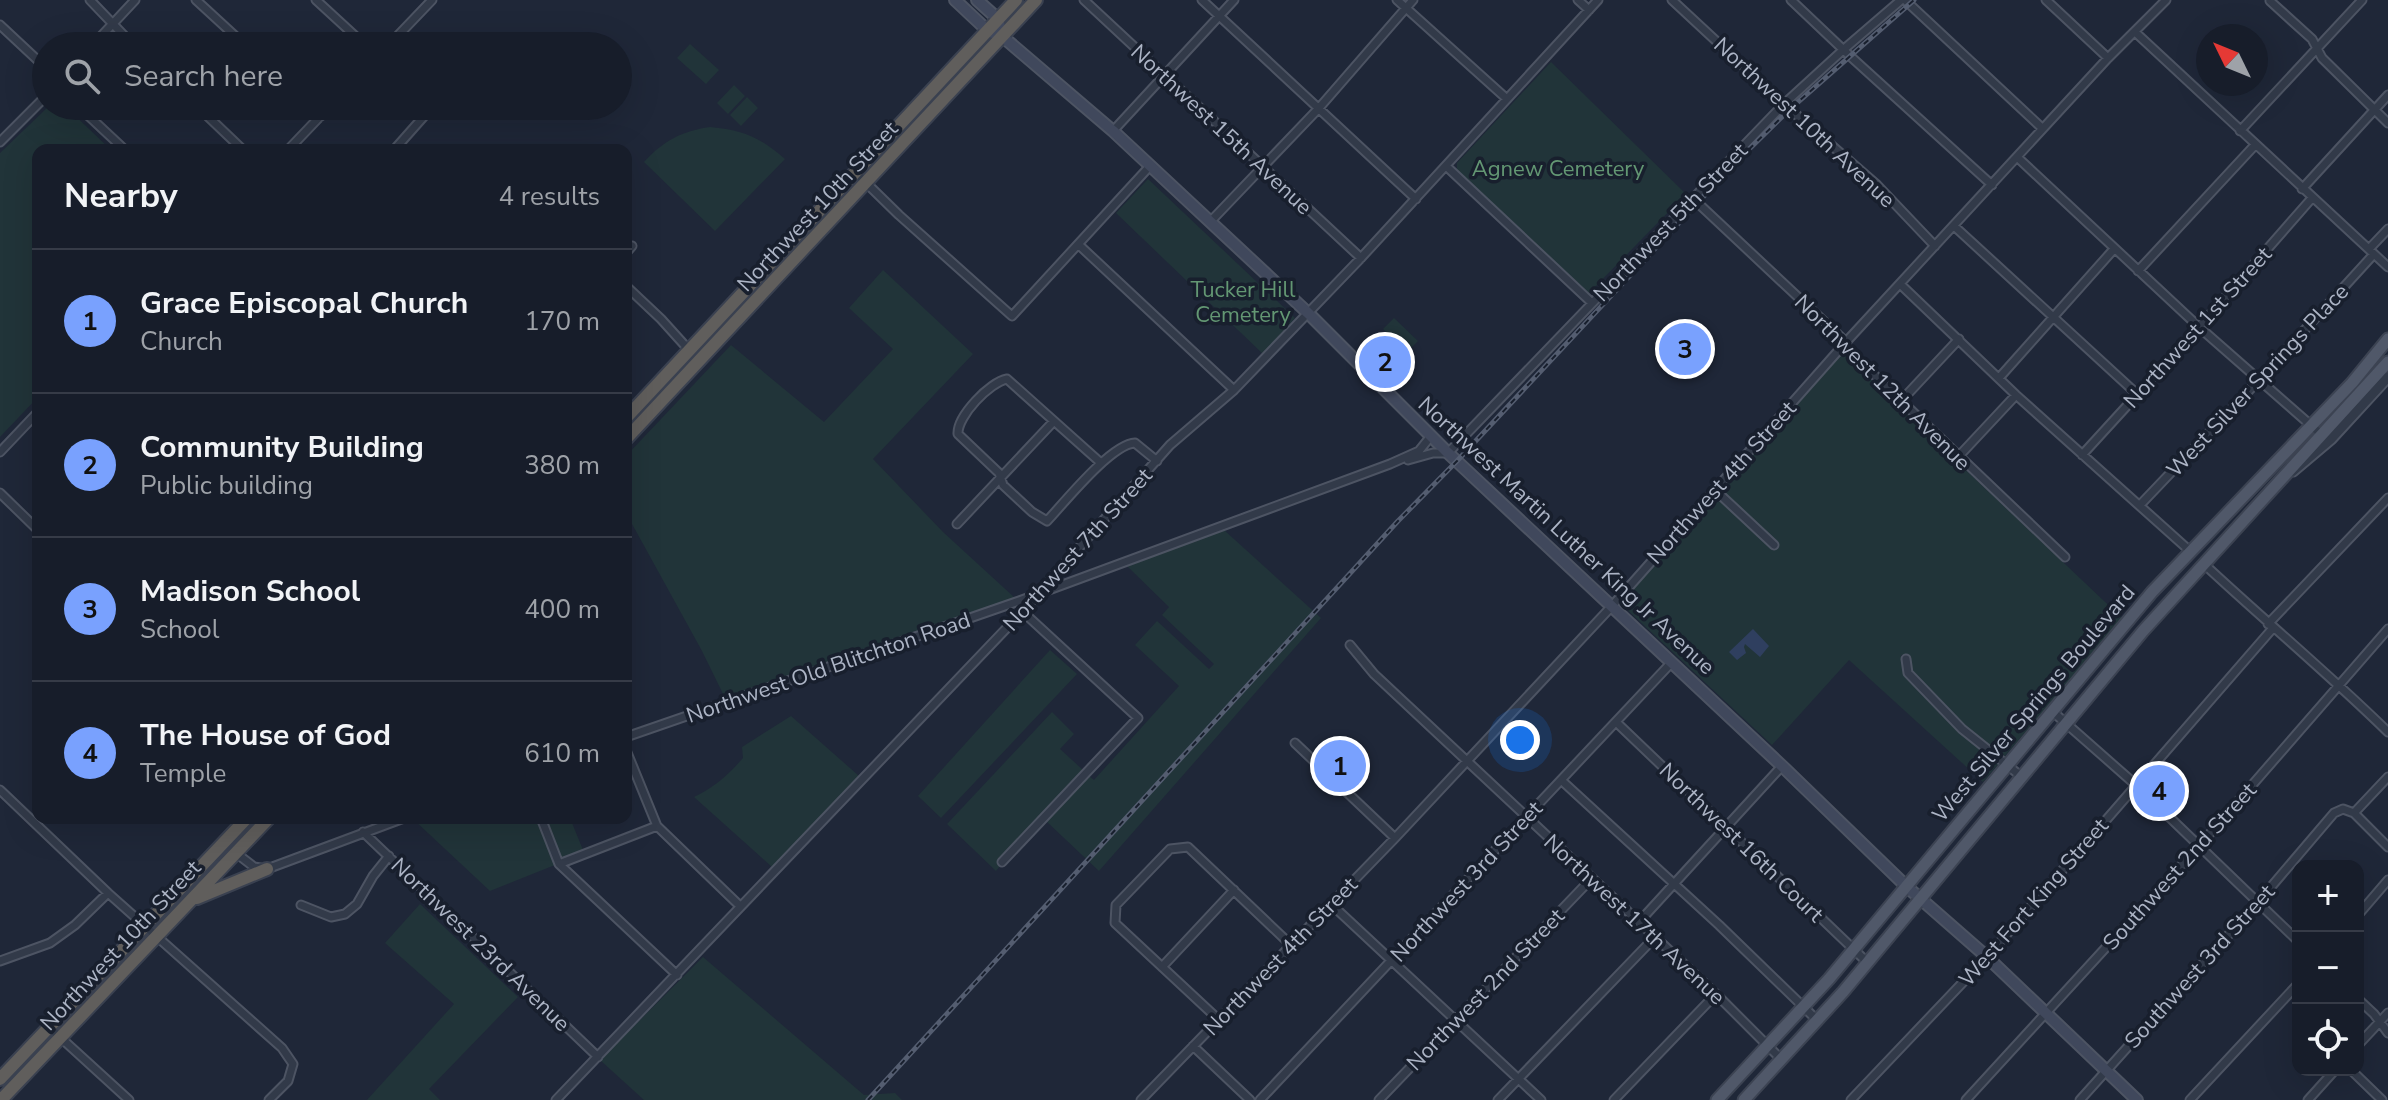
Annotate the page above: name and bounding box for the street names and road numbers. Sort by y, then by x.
street label: Northwest 10th Avenue [1707,31,1902,215]
street label: Northwest 15th Avenue [1124,38,1319,222]
street label: Northwest 10th Street [731,115,905,299]
street label: Northwest 5th Street [1587,137,1755,309]
street label: Northwest 1st Street [2117,240,2279,415]
street label: West Silver Springs Place [2160,277,2355,484]
street label: Northwest 12th Avenue [1788,288,1977,477]
street label: Northwest Martin Luther King Jr Avenue [1411,390,1721,682]
street label: Northwest 4th Street [1640,394,1803,571]
street label: Northwest 7th Street [996,461,1159,638]
street label: West Silver Springs Boulevard [1925,579,2142,829]
street label: Northwest Old Blitchton Road [682,605,974,731]
street label: Northwest 16th Court [1652,756,1830,929]
street label: Southwest 2nd Street [2096,776,2263,957]
street label: Northwest 3rd Street [1384,794,1550,969]
street label: West Fort King Street [1952,812,2115,993]
street label: Northwest 17th Avenue [1537,828,1732,1012]
street label: Northwest 23rd Avenue [384,851,576,1038]
street label: Northwest 10th Street [34,854,208,1038]
street label: Northwest 4th Street [1197,871,1365,1043]
street label: Southwest 3rd Street [2118,878,2282,1055]
street label: Northwest 2nd Street [1400,902,1571,1077]

